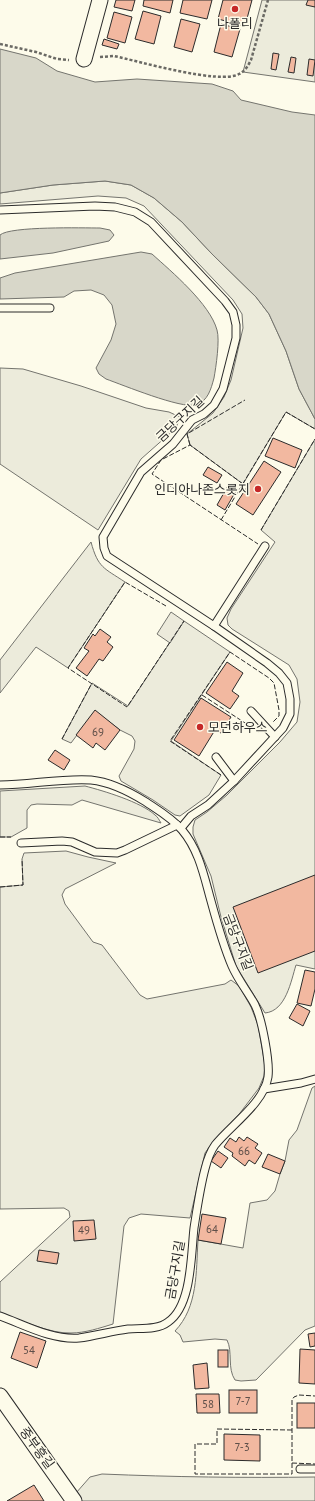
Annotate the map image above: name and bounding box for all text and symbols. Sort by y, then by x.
marker: 나폴리 [230,4,240,14]
place label: 나폴리 [217,15,253,32]
street label: 금당구지길 [152,392,208,446]
place label: 인디아나존스롯지 [154,481,250,498]
marker: 인디아나존스롯지 [253,484,263,494]
place label: 모던하우스 [208,719,268,736]
marker: 모던하우스 [195,722,205,732]
house number: 69 [92,725,104,739]
street label: 금당구지길 [219,911,257,973]
house number: 66 [238,1144,250,1158]
house number: 64 [206,1222,218,1236]
house number: 49 [78,1223,90,1237]
street label: 금당구지길 [161,1239,189,1301]
house number: 54 [23,1343,35,1357]
house number: 7-7 [235,1394,251,1408]
house number: 58 [202,1397,214,1411]
street label: 중부흥길 [16,1424,58,1472]
house number: 7-3 [234,1440,250,1454]

